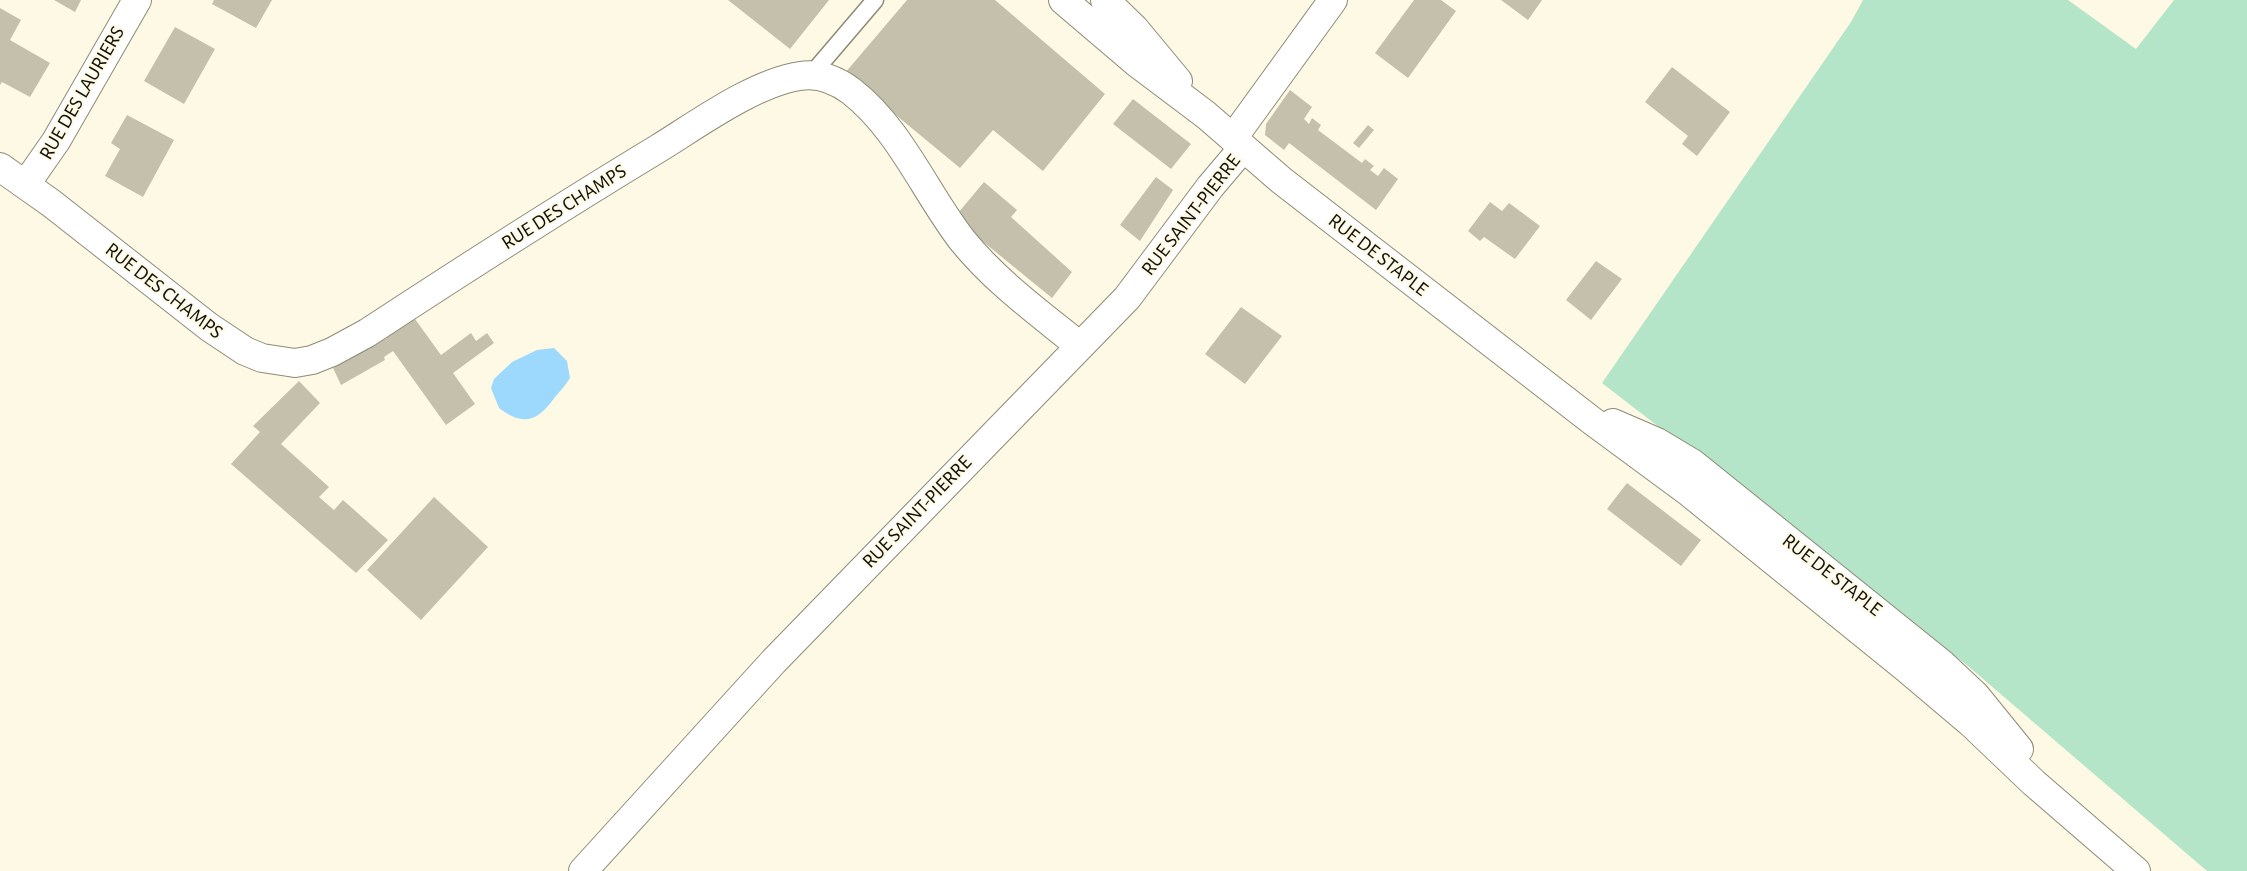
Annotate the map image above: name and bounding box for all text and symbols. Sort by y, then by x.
street label: RUE DES LAURIERS [34,22,130,164]
street label: RUE SAINT-PIERRE [1136,150,1246,280]
street label: RUE DES CHAMPS [497,159,631,255]
street label: RUE DE STAPLE [1323,209,1433,301]
street label: RUE DES CHAMPS [100,238,228,344]
street label: RUE SAINT-PIERRE [857,451,977,573]
street label: RUE DE STAPLE [1777,529,1887,621]

